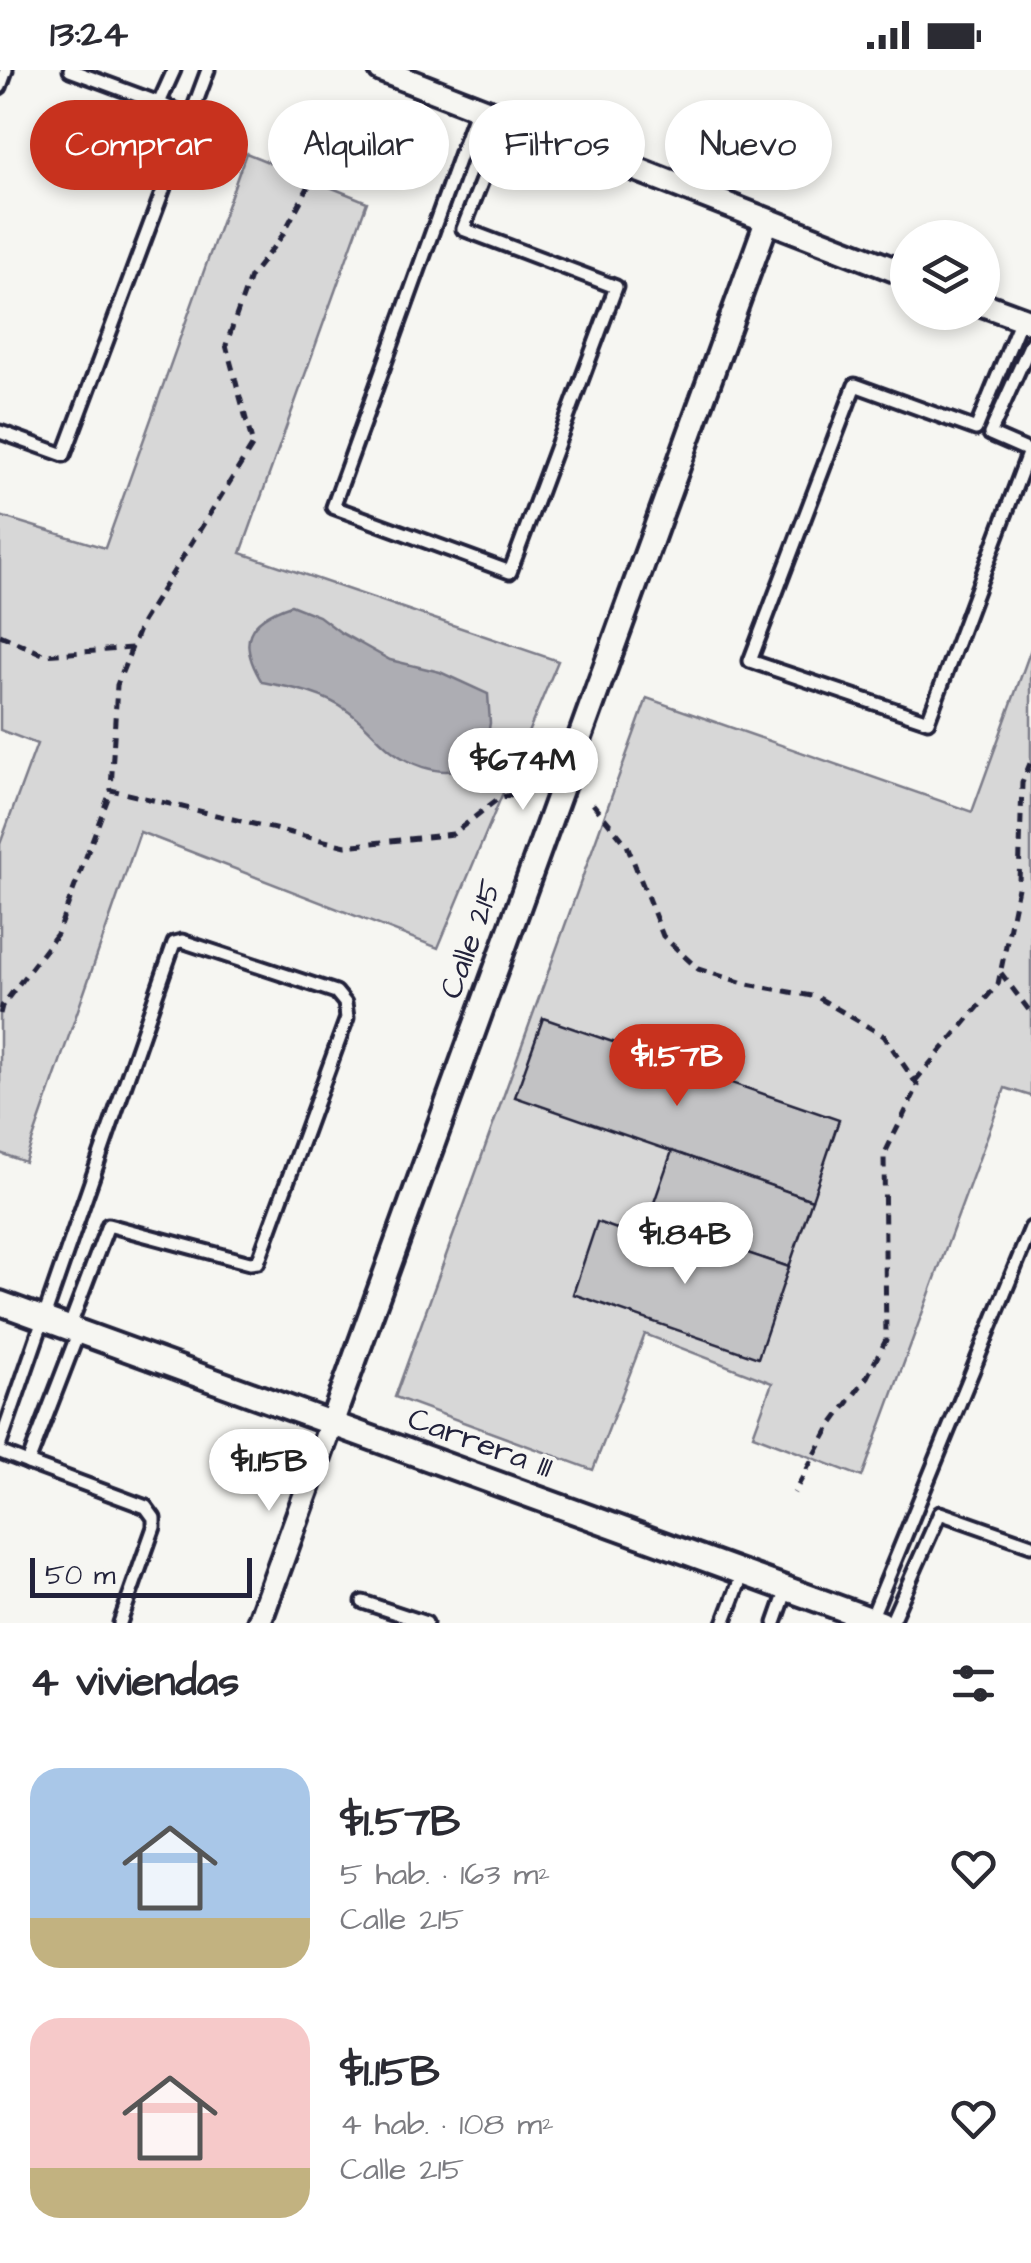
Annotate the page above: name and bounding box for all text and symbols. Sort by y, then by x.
text: 13:24 [50,9,128,61]
chip: Comprar [30,100,248,190]
chip: Alquilar [268,100,449,190]
chip: Filtros [469,100,645,190]
chip: Nuevo [665,100,832,190]
map controls [890,220,1000,330]
button: layers [890,220,1000,330]
pin: $674M [453,728,593,813]
text: $674M [470,738,576,783]
street label: Calle 215 [429,873,513,1005]
pin: $1.57B [596,1024,758,1109]
text: $1.57B [631,1034,723,1079]
pin: $1.84B [604,1202,766,1287]
text: $1.84B [639,1212,731,1257]
street label: Carrera 111 [402,1396,558,1490]
pin: $1.15B [188,1429,350,1514]
text: $1.15B [231,1439,307,1484]
scale bar [30,1553,252,1598]
text: 50 m [45,1556,116,1595]
text: 4 viviendas [30,1654,239,1712]
icon: filters [946,1656,1001,1711]
text: $1.57B [340,1794,460,1852]
icon: home [110,1808,230,1928]
icon: heart [946,1841,1001,1896]
text: 5 hab. · 163 m² [340,1852,550,1897]
text: Calle 215 [340,1897,464,1942]
text: $1.15B [340,2044,440,2102]
icon: home [110,2058,230,2178]
icon: heart [946,2091,1001,2146]
text: 4 hab. · 108 m² [340,2102,554,2147]
text: Calle 215 [340,2147,464,2192]

